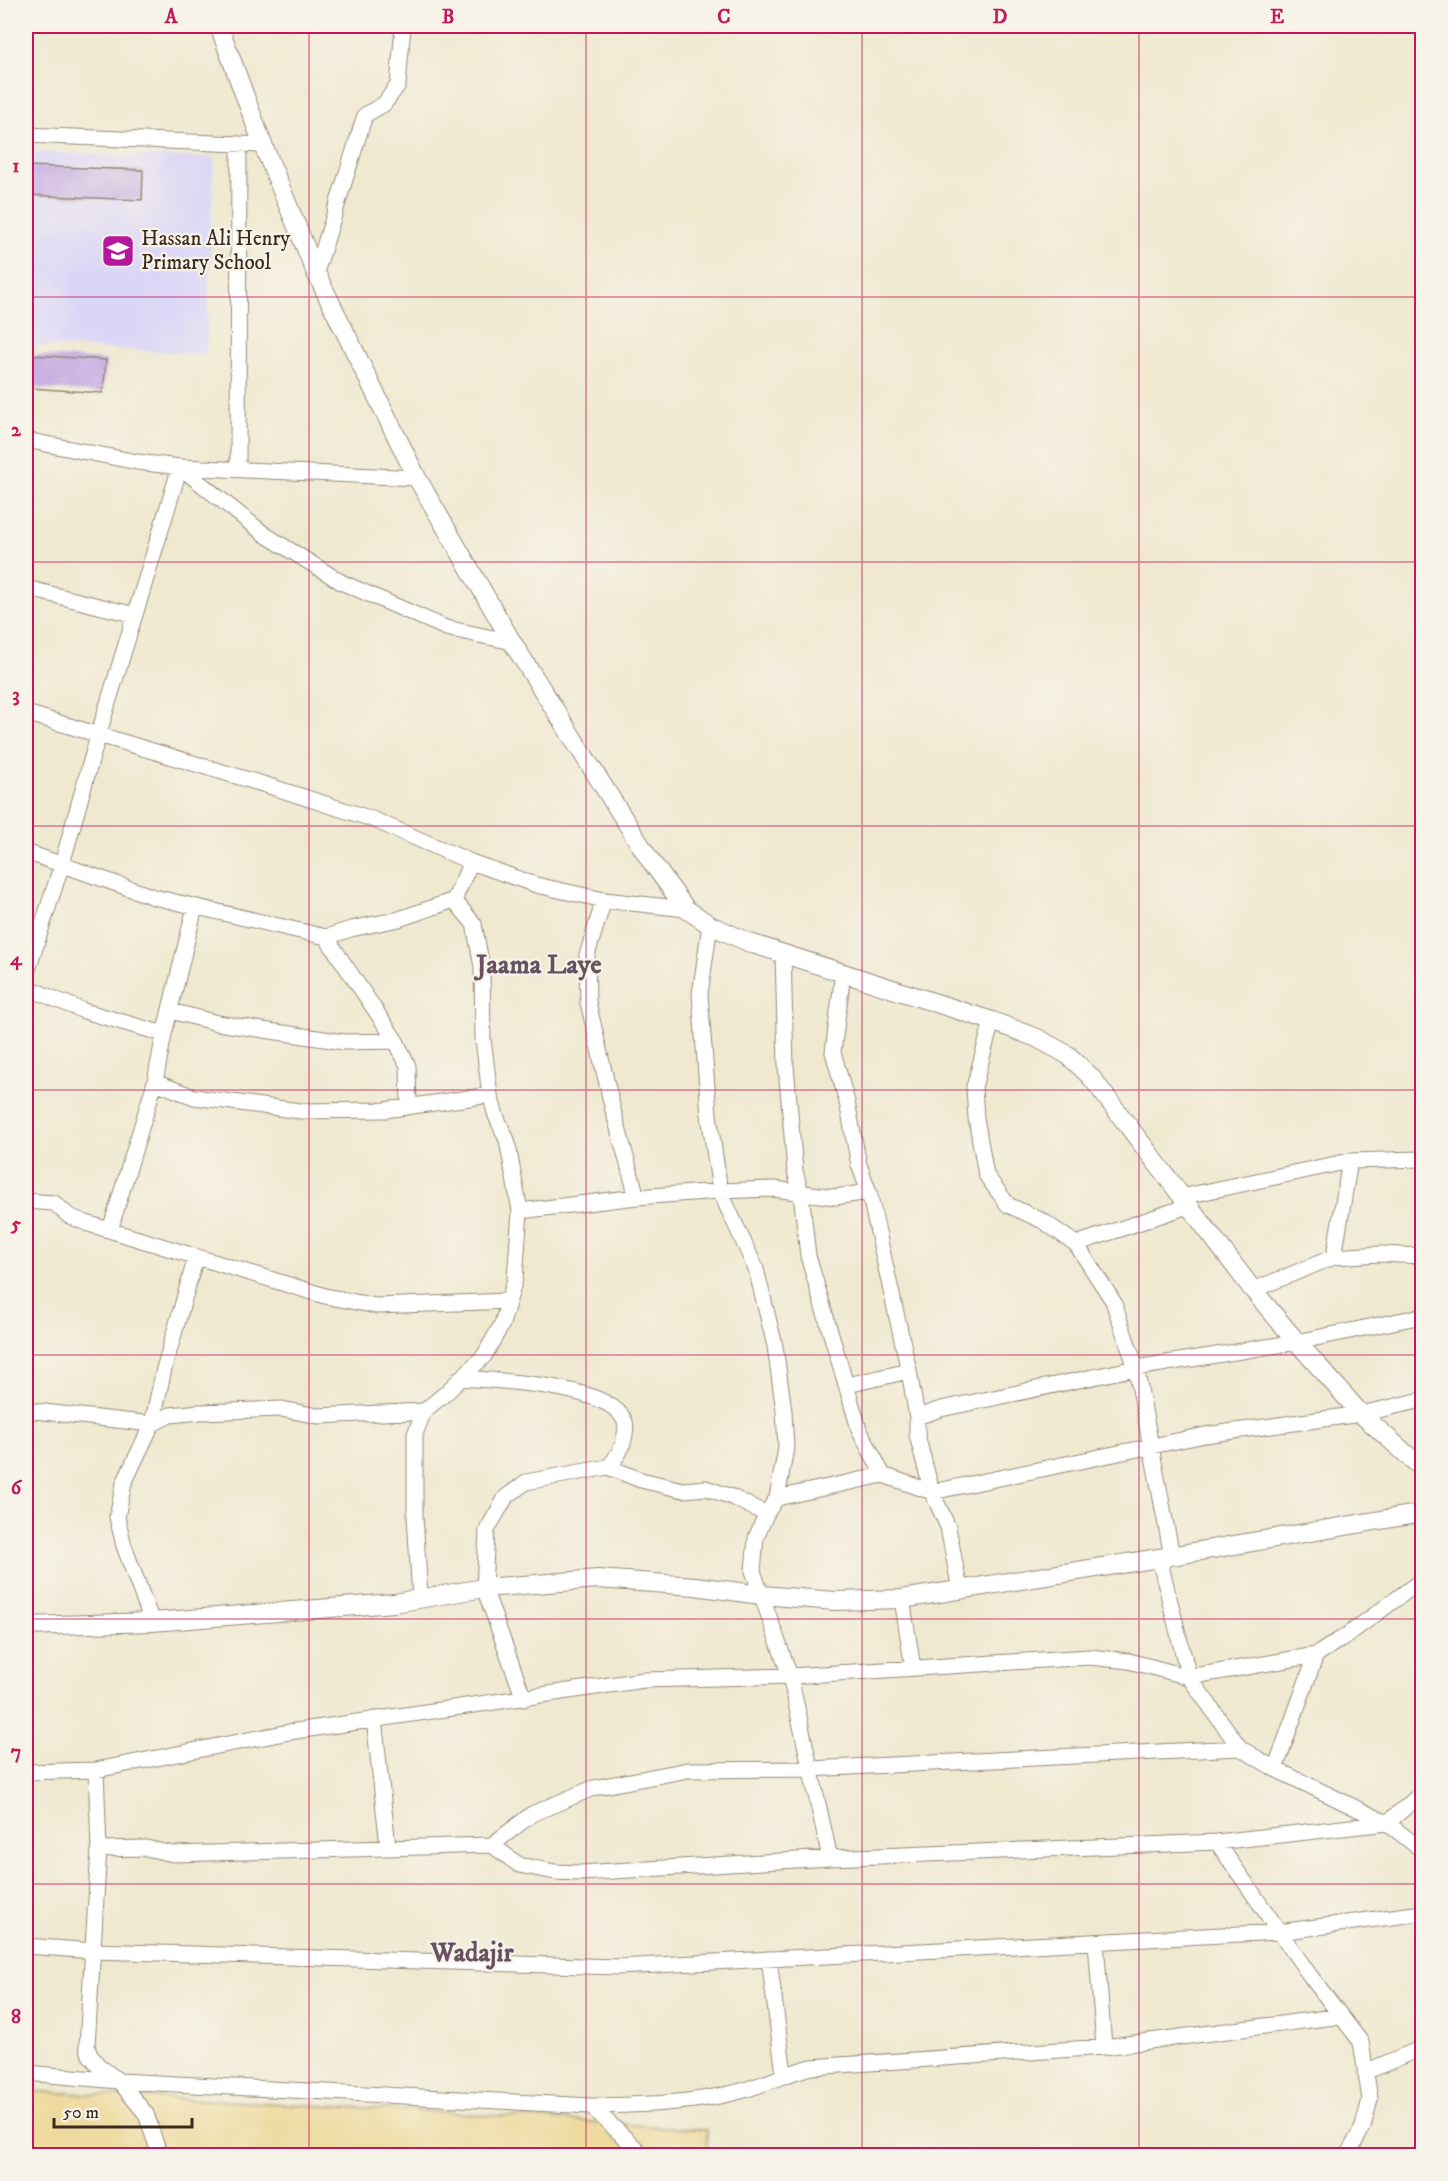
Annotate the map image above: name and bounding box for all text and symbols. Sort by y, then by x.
text: A [164,5,179,30]
text: B [442,5,454,30]
text: C [717,5,731,30]
text: D [993,5,1008,30]
text: E [1270,5,1284,30]
text: 1 [12,154,20,179]
place label: Hassan Ali Henry Primary School [141,226,291,276]
school or university icon: Hassan Ali Henry Primary School [100,233,136,269]
text: 2 [11,418,22,443]
text: 3 [12,683,20,708]
text: 4 [10,947,23,972]
district label: Jaama Laye [473,948,602,982]
text: 5 [10,1212,21,1237]
text: 6 [11,1476,23,1501]
text: 7 [11,1740,21,1765]
district label: Wadajir [430,1936,514,1970]
text: 8 [11,2005,21,2030]
scale bar [54,2091,192,2129]
text: 50 m [63,2102,99,2124]

